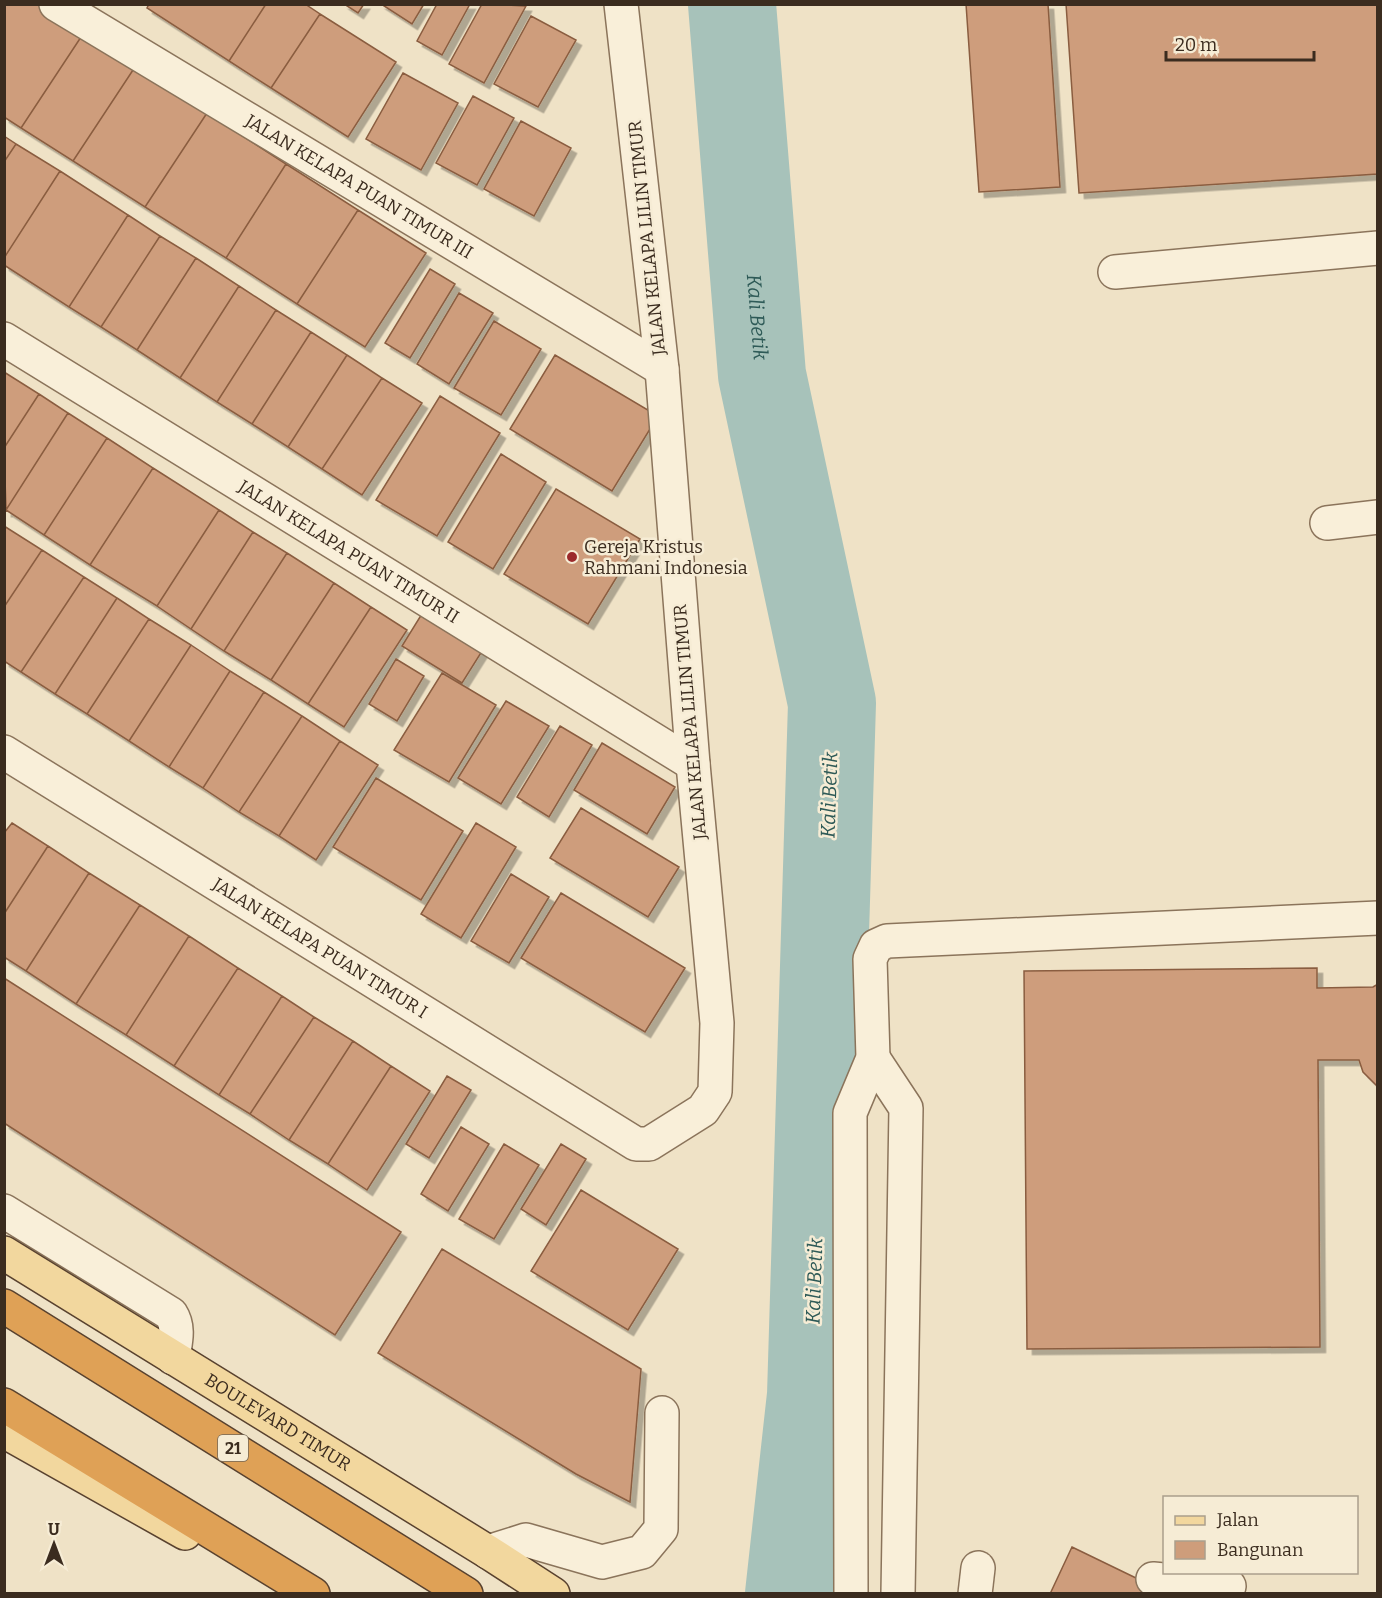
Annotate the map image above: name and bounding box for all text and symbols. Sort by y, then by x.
scale bar [1166,24,1314,62]
text: 20 m [1175,34,1217,56]
street label: JALAN KELAPA PUAN TIMUR III [241,109,477,264]
street label: JALAN KELAPA LILIN TIMUR [624,119,670,358]
water label: Kali Betik [742,273,773,361]
street label: JALAN KELAPA PUAN TIMUR II [233,475,463,628]
place label: Gereja Kristus Rahmani Indonesia [584,536,748,579]
marker: Gereja Kristus Rahmani Indonesia [565,550,579,564]
street label: JALAN KELAPA LILIN TIMUR [669,603,711,842]
water label: Kali Betik [816,751,843,838]
street label: JALAN KELAPA PUAN TIMUR I [208,873,432,1023]
water label: Kali Betik [801,1237,828,1324]
street label: BOULEVARD TIMUR [201,1369,355,1476]
road number: 21 [218,1435,248,1461]
legend [1163,1496,1358,1574]
text: Jalan [1216,1509,1259,1531]
north arrow [24,1514,84,1574]
text: U [48,1520,60,1539]
text: Bangunan [1217,1539,1304,1561]

